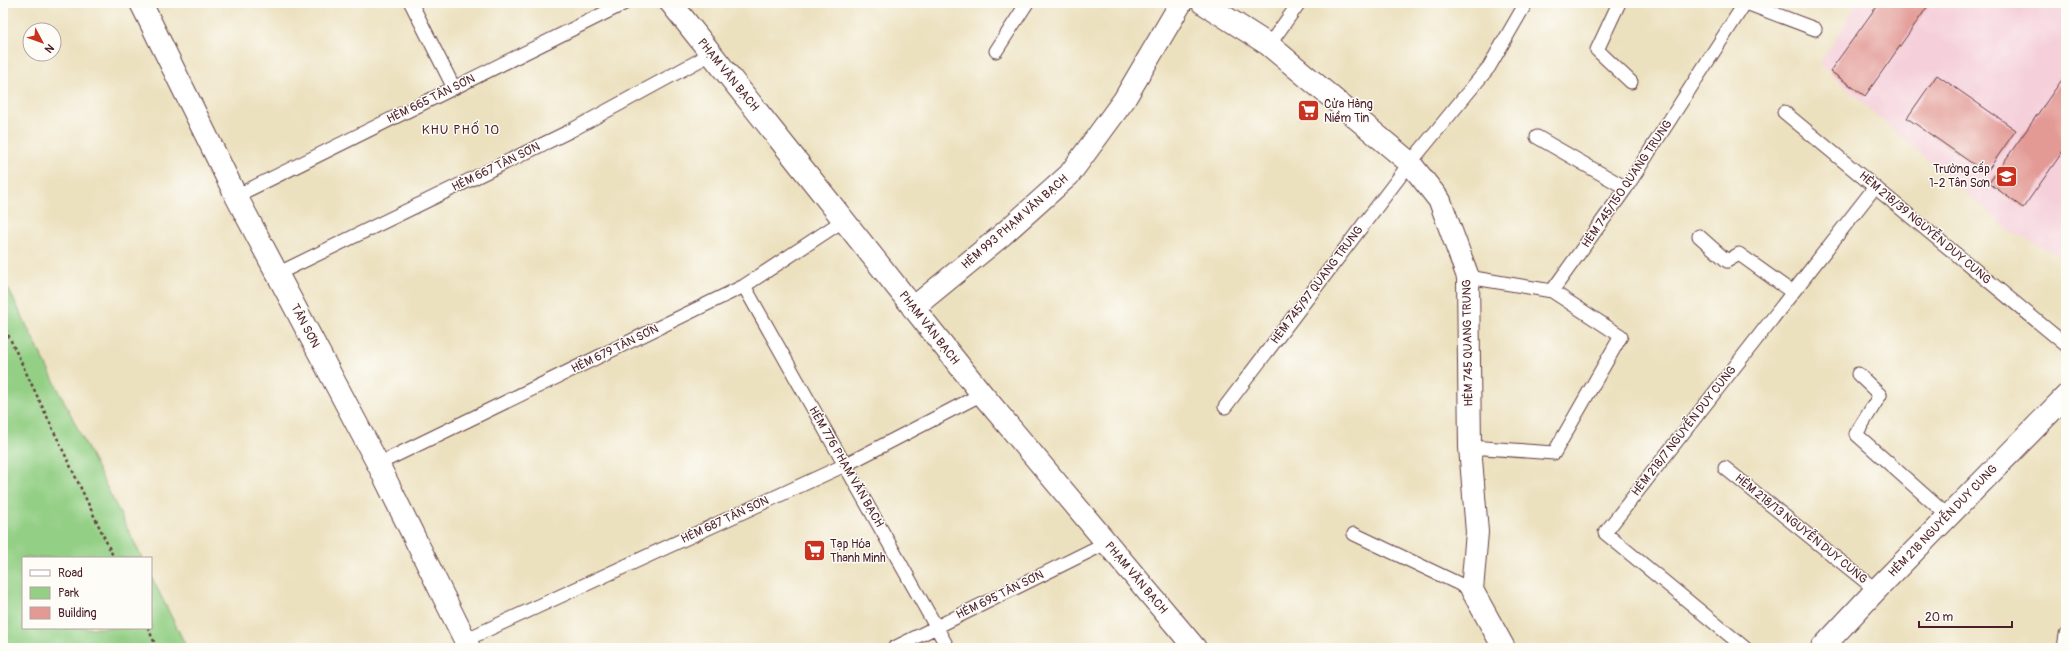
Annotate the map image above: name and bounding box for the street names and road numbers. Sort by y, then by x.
street label: PHẠM VĂN BẠCH [694,36,762,115]
street label: HẺM 665 TÂN SƠN [384,70,478,127]
street label: HẺM 745/150 QUANG TRUNG [1578,117,1675,251]
street label: HẺM 667 TÂN SƠN [449,138,543,195]
street label: HẺM 218/39 NGUYỄN DUY CUNG [1856,166,1996,288]
street label: HẺM 993 PHẠM VĂN BẠCH [958,171,1072,272]
street label: HẺM 745/97 QUANG TRUNG [1267,222,1366,347]
street label: HẺM 745 QUANG TRUNG [1458,279,1477,407]
street label: PHẠM VĂN BẠCH [896,288,963,368]
street label: TÂN SƠN [287,301,324,351]
street label: HẺM 679 TÂN SƠN [568,320,661,377]
street label: HẺM 218/7 NGUYỄN DUY CUNG [1626,361,1740,499]
street label: HẺM 776 PHẠM VĂN BẠCH [805,403,888,531]
street label: HẺM 218 NGUYỄN DUY CUNG [1883,460,2001,580]
street label: HẺM 218/13 NGUYỄN DUY CUNG [1732,469,1872,587]
street label: HẺM 687 TÂN SƠN [678,492,771,547]
street label: PHẠM VĂN BẠCH [1102,539,1171,617]
street label: HẺM 695 TÂN SƠN [953,566,1046,623]

